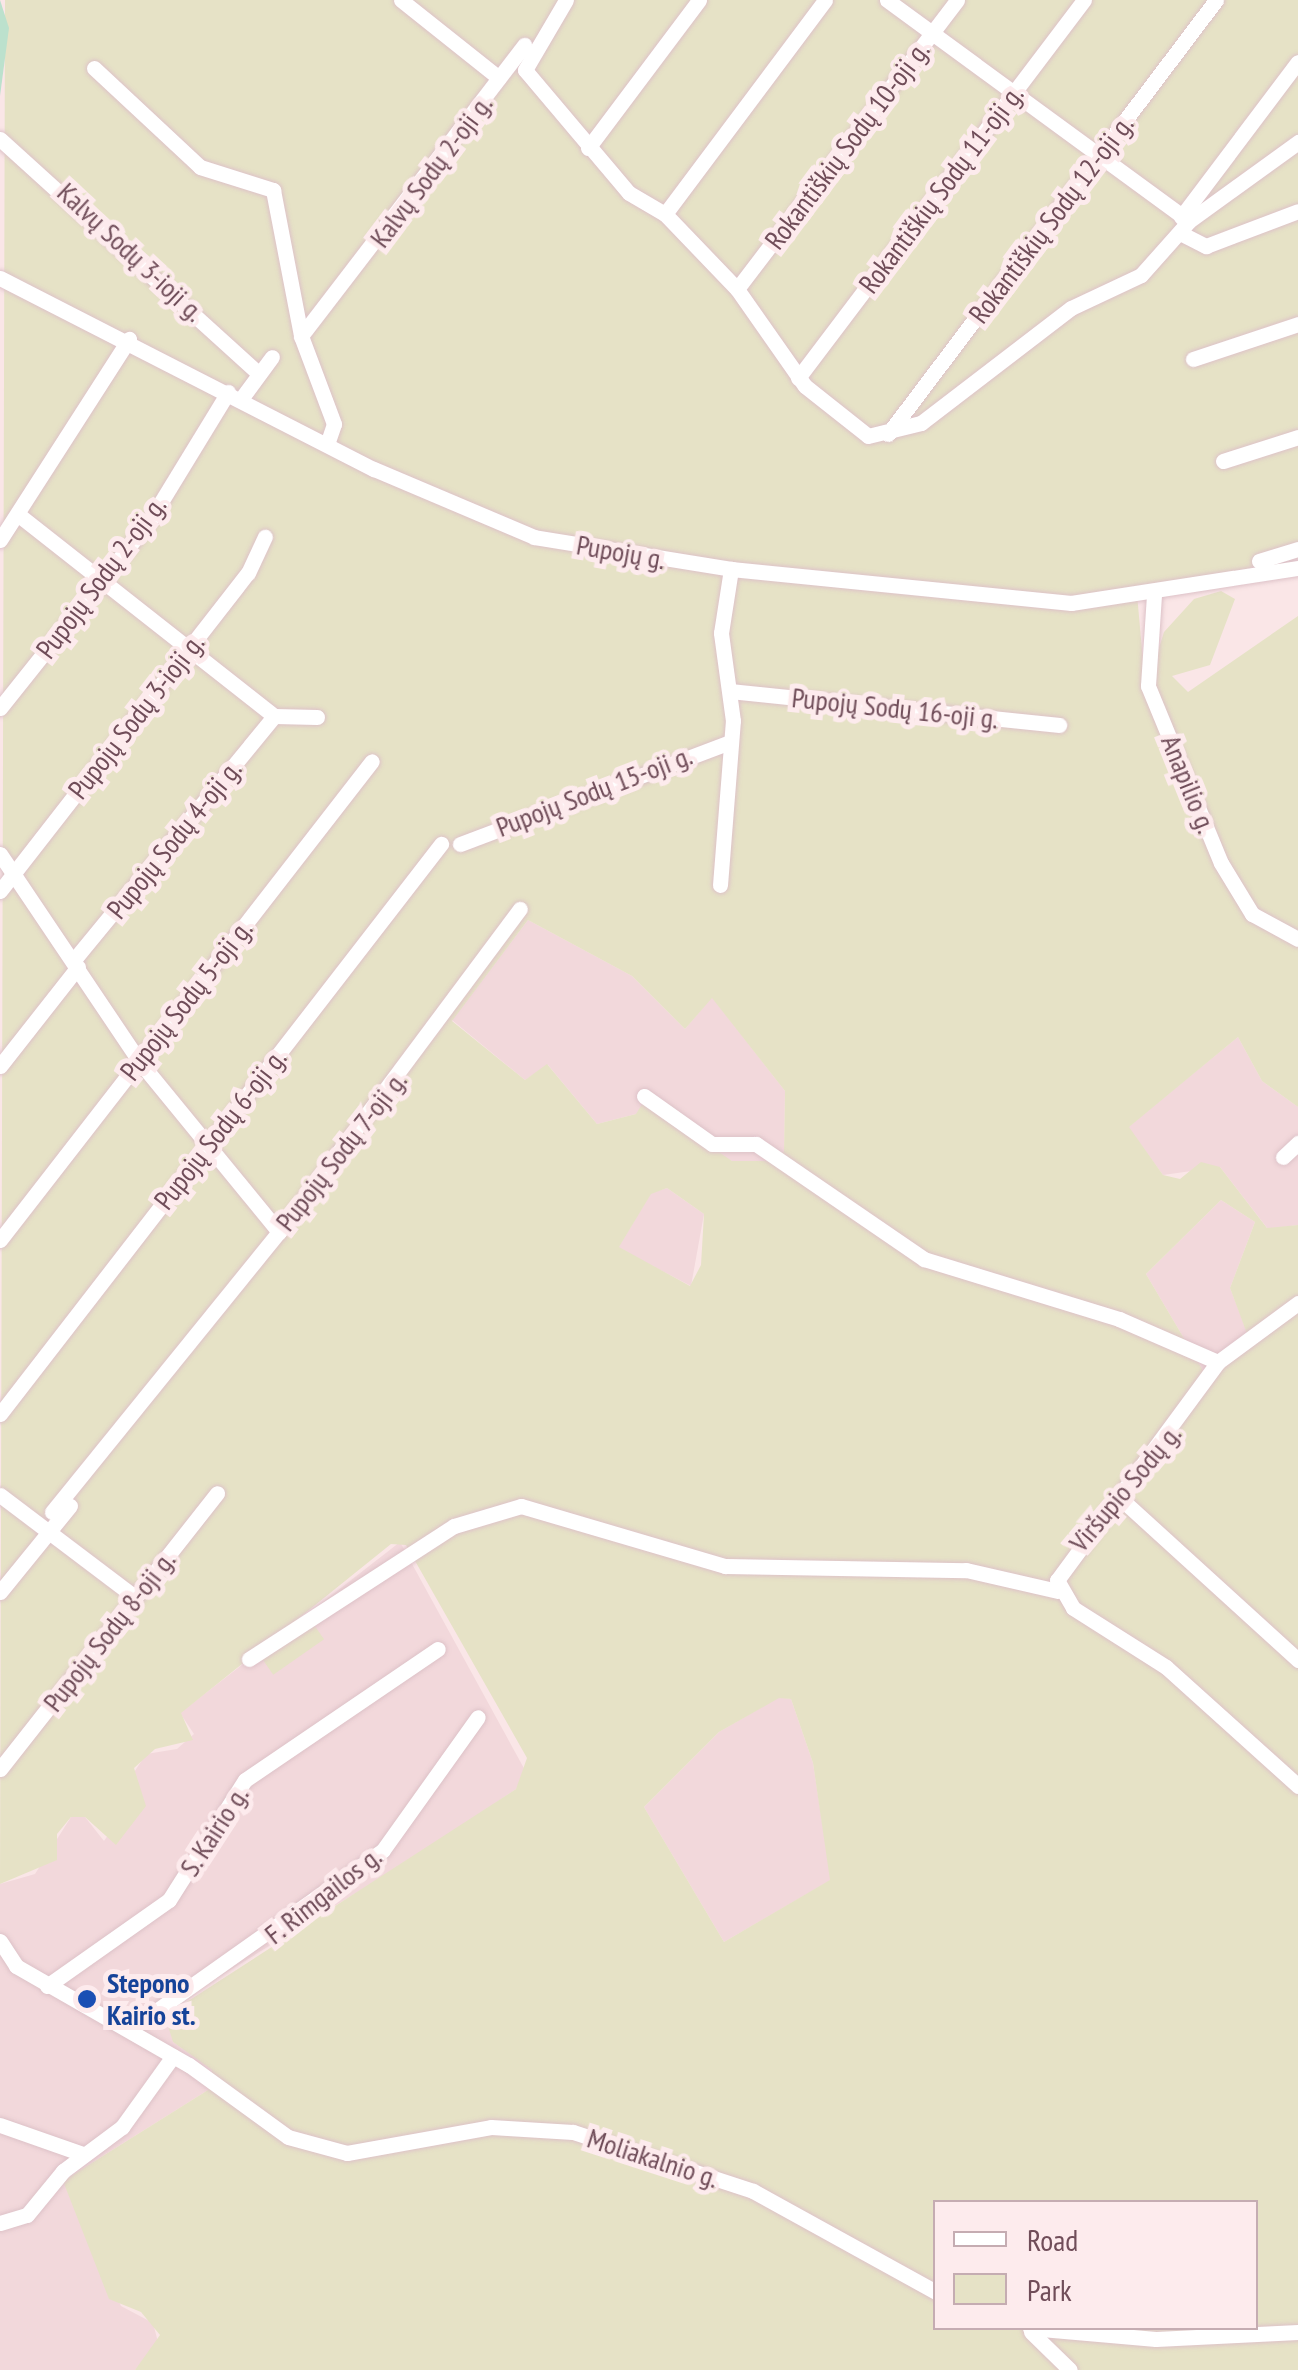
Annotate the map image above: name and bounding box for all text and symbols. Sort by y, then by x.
street label: Rokantiškių Sodų 10-oji g. [758,34,936,256]
street label: Rokantiškių Sodų 11-oji g. [852,78,1030,300]
street label: Kalvų Sodų 2-oji g. [363,88,499,254]
street label: Rokantiškių Sodų 12-oji g. [962,108,1140,330]
street label: Kalvų Sodų 3-ioji g. [51,176,211,328]
street label: Pupojų Sodų 2-oji g. [29,489,173,665]
street label: Pupojų g. [574,528,668,576]
street label: Pupojų Sodų 3-ioji g. [61,627,211,805]
street label: Pupojų Sodų 16-oji g. [790,680,1000,736]
street label: Anapilio g. [1154,730,1224,838]
street label: Pupojų Sodų 15-oji g. [491,738,697,844]
street label: Pupojų Sodų 4-oji g. [100,753,248,925]
street label: Pupojų Sodų 5-oji g. [113,913,259,1087]
street label: Pupojų Sodų 6-oji g. [147,1042,293,1216]
street label: Pupojų Sodų 7-oji g. [268,1065,414,1237]
street label: Viršupio Sodų g. [1062,1417,1188,1559]
street label: Pupojų Sodų 8-oji g. [36,1544,182,1718]
street label: S. Kairio g. [172,1779,256,1883]
street label: F. Rimgailos g. [257,1838,389,1952]
place label: Stepono Kairio st. [107,1966,196,2032]
marker: Stepono Kairio st. [76,1988,98,2010]
street label: Moliakalnio g. [583,2121,723,2195]
legend [933,2200,1258,2330]
text: Road [1027,2220,1078,2259]
text: Park [1027,2270,1072,2309]

